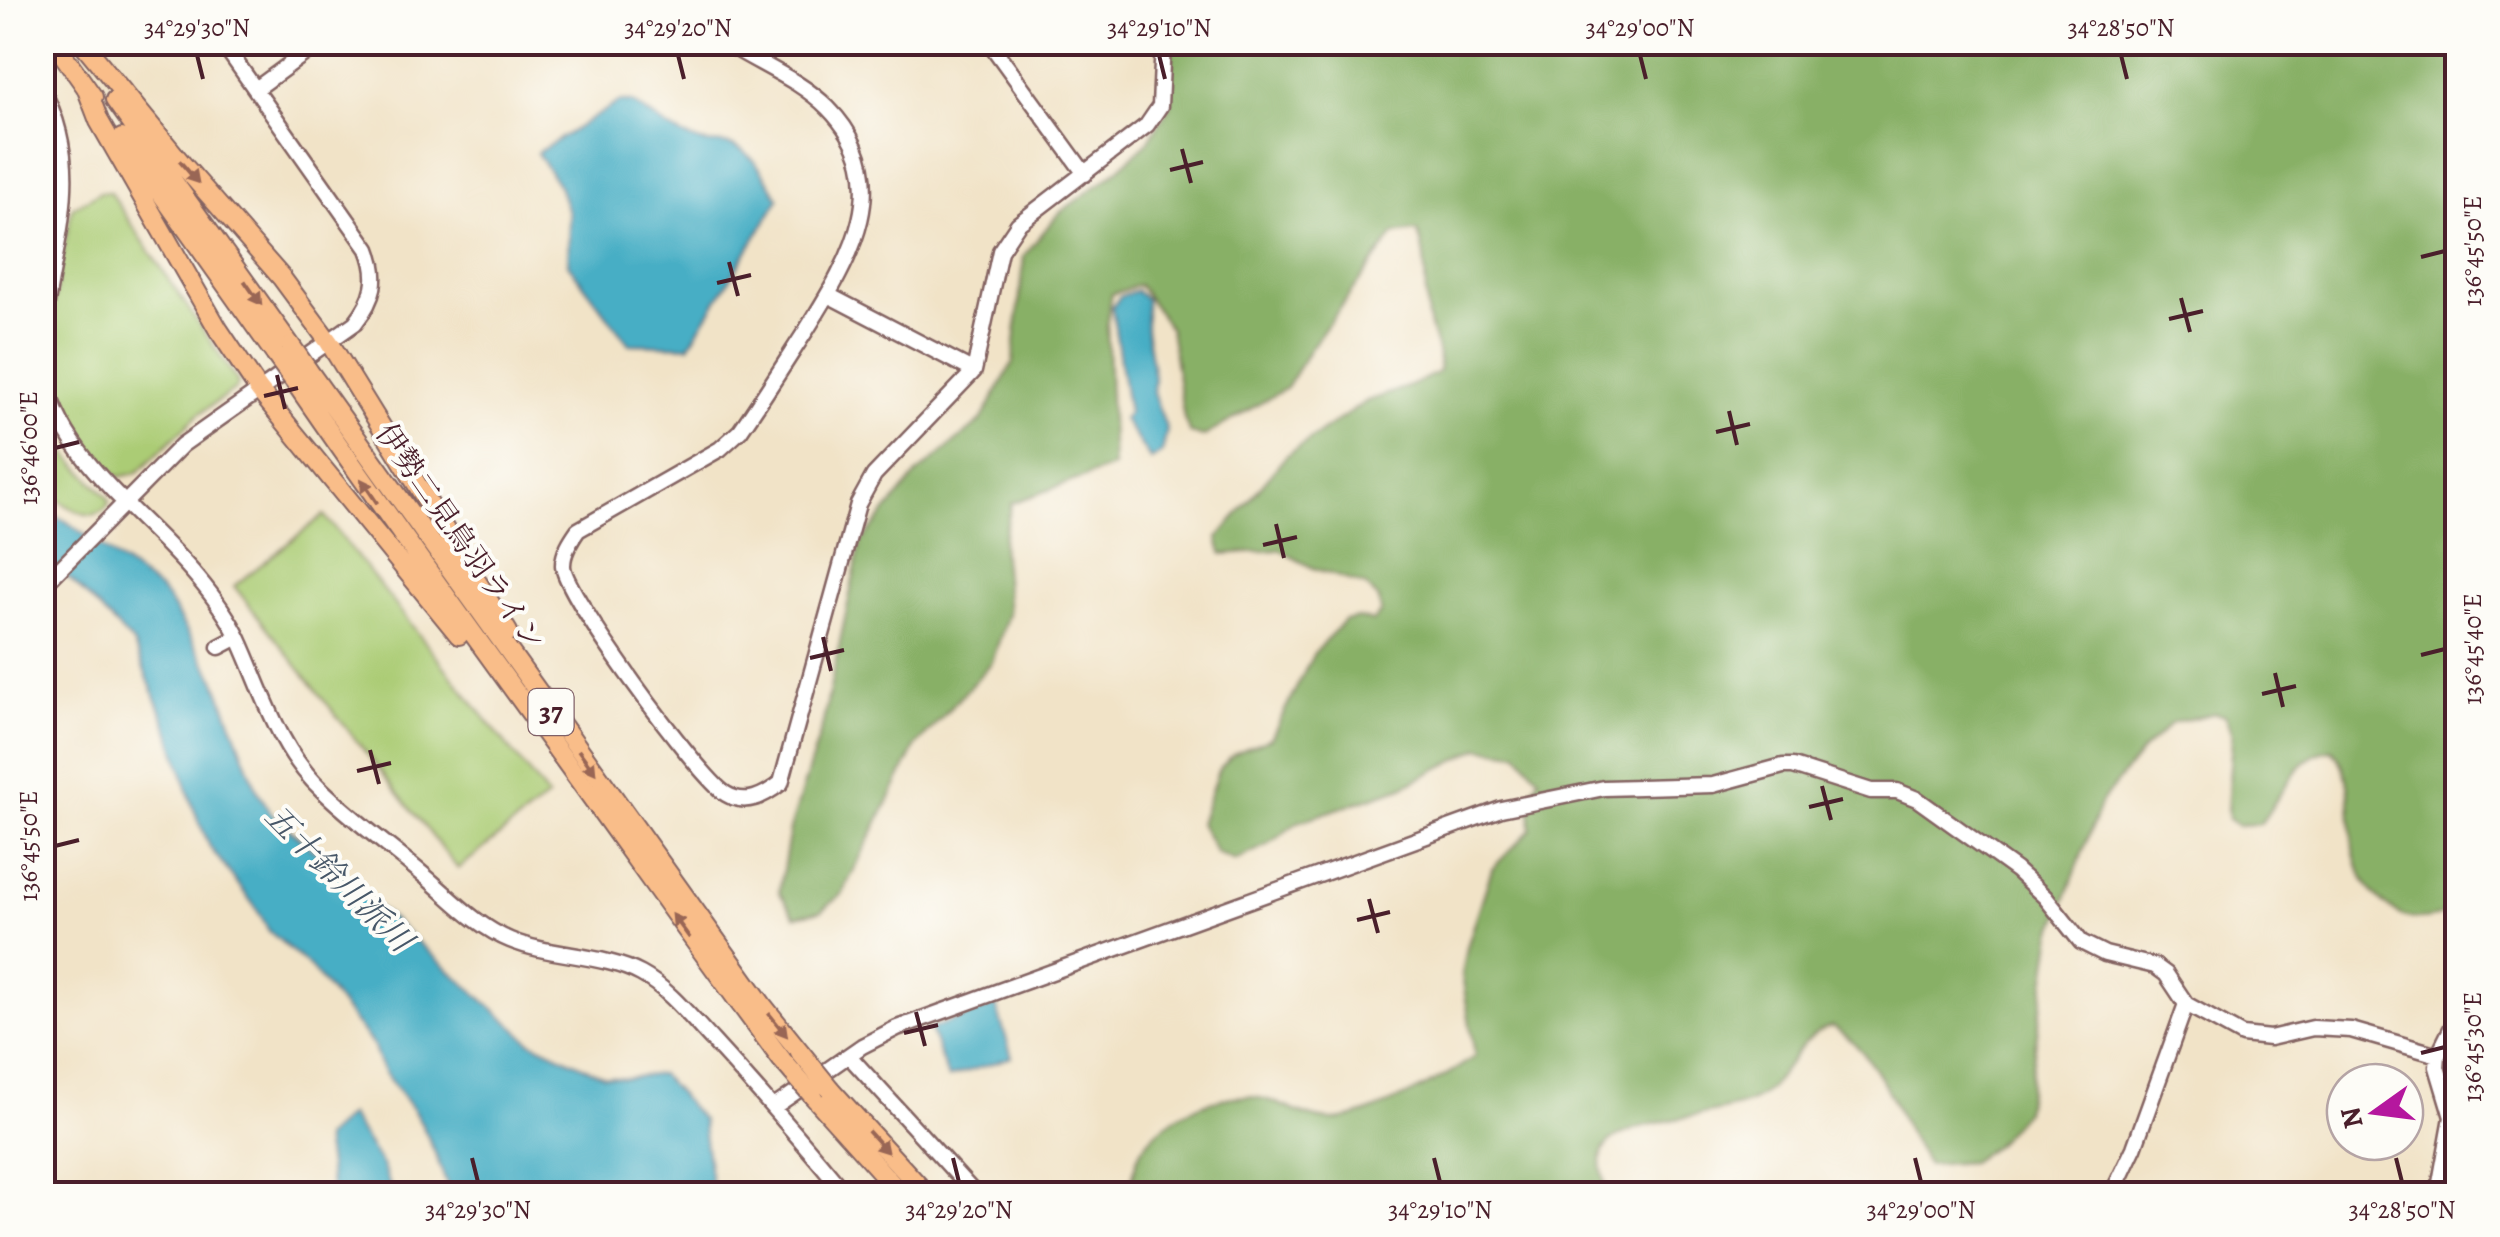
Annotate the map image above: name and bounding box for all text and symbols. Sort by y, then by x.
text: 34°29'30"N [144,11,250,45]
text: 34°29'20"N [624,11,732,45]
text: 34°29'10"N [1107,11,1211,45]
text: 34°29'00"N [1585,11,1695,45]
text: 34°28'50"N [2067,11,2175,45]
one-way arrow [177,159,199,184]
text: 136°45'50"E [2456,196,2490,306]
one-way arrow [243,280,262,306]
text: 136°46'00"E [12,391,46,505]
street label: 伊勢二見鳥羽ライン [366,415,554,659]
one-way arrow [360,478,379,505]
text: 136°45'40"E [2456,593,2490,705]
road number: 37 [528,689,574,735]
one-way arrow [577,748,596,775]
text: 136°45'50"E [12,791,46,901]
water label: 五十鈴川派川 [256,795,425,964]
one-way arrow [672,913,691,939]
text: 136°45'30"E [2456,992,2490,1102]
one-way arrow [767,1012,788,1037]
north arrow [2325,1062,2425,1162]
text: N [2331,1103,2373,1132]
one-way arrow [866,1130,889,1154]
text: 34°29'30"N [425,1193,531,1227]
text: 34°29'20"N [905,1193,1013,1227]
text: 34°29'10"N [1388,1193,1492,1227]
text: 34°29'00"N [1866,1193,1976,1227]
text: 34°28'50"N [2348,1193,2456,1227]

